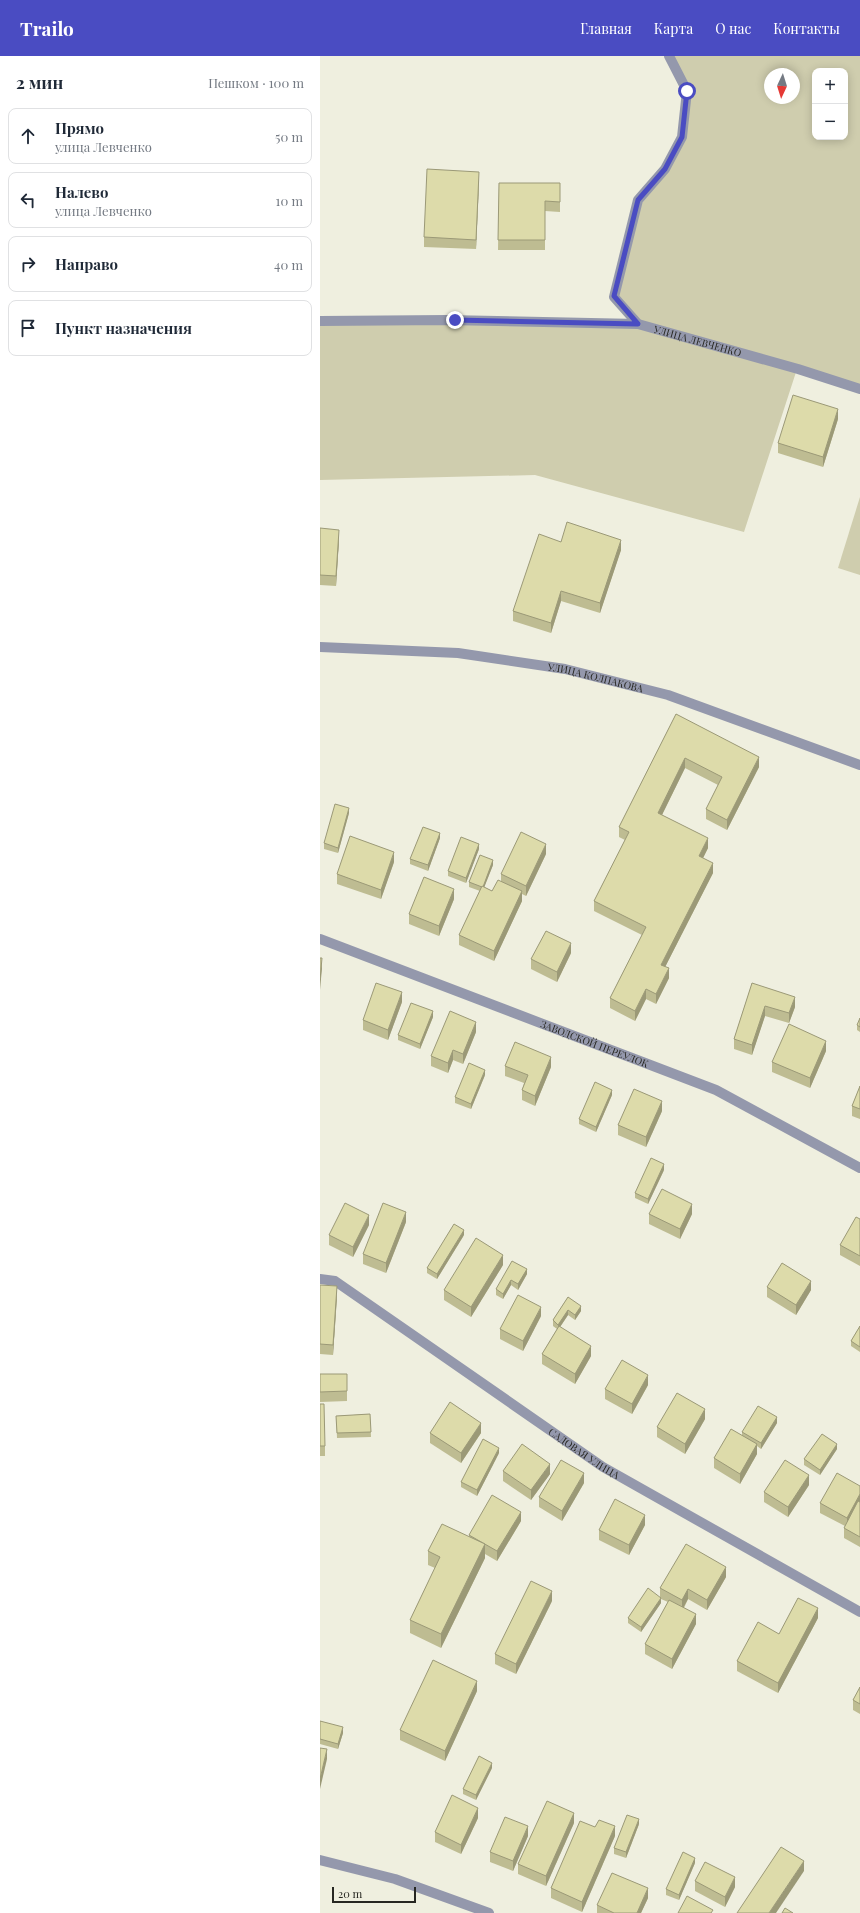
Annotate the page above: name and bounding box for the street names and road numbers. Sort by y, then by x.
street label: УЛИЦА ЛЕВЧЕНКО [651,322,743,360]
street label: УЛИЦА КОЛПАКОВА [546,659,646,696]
street label: ЗАВОДСКОЙ ПЕРЕУЛОК [539,1017,651,1071]
street label: САДОВАЯ УЛИЦА [546,1424,623,1482]

